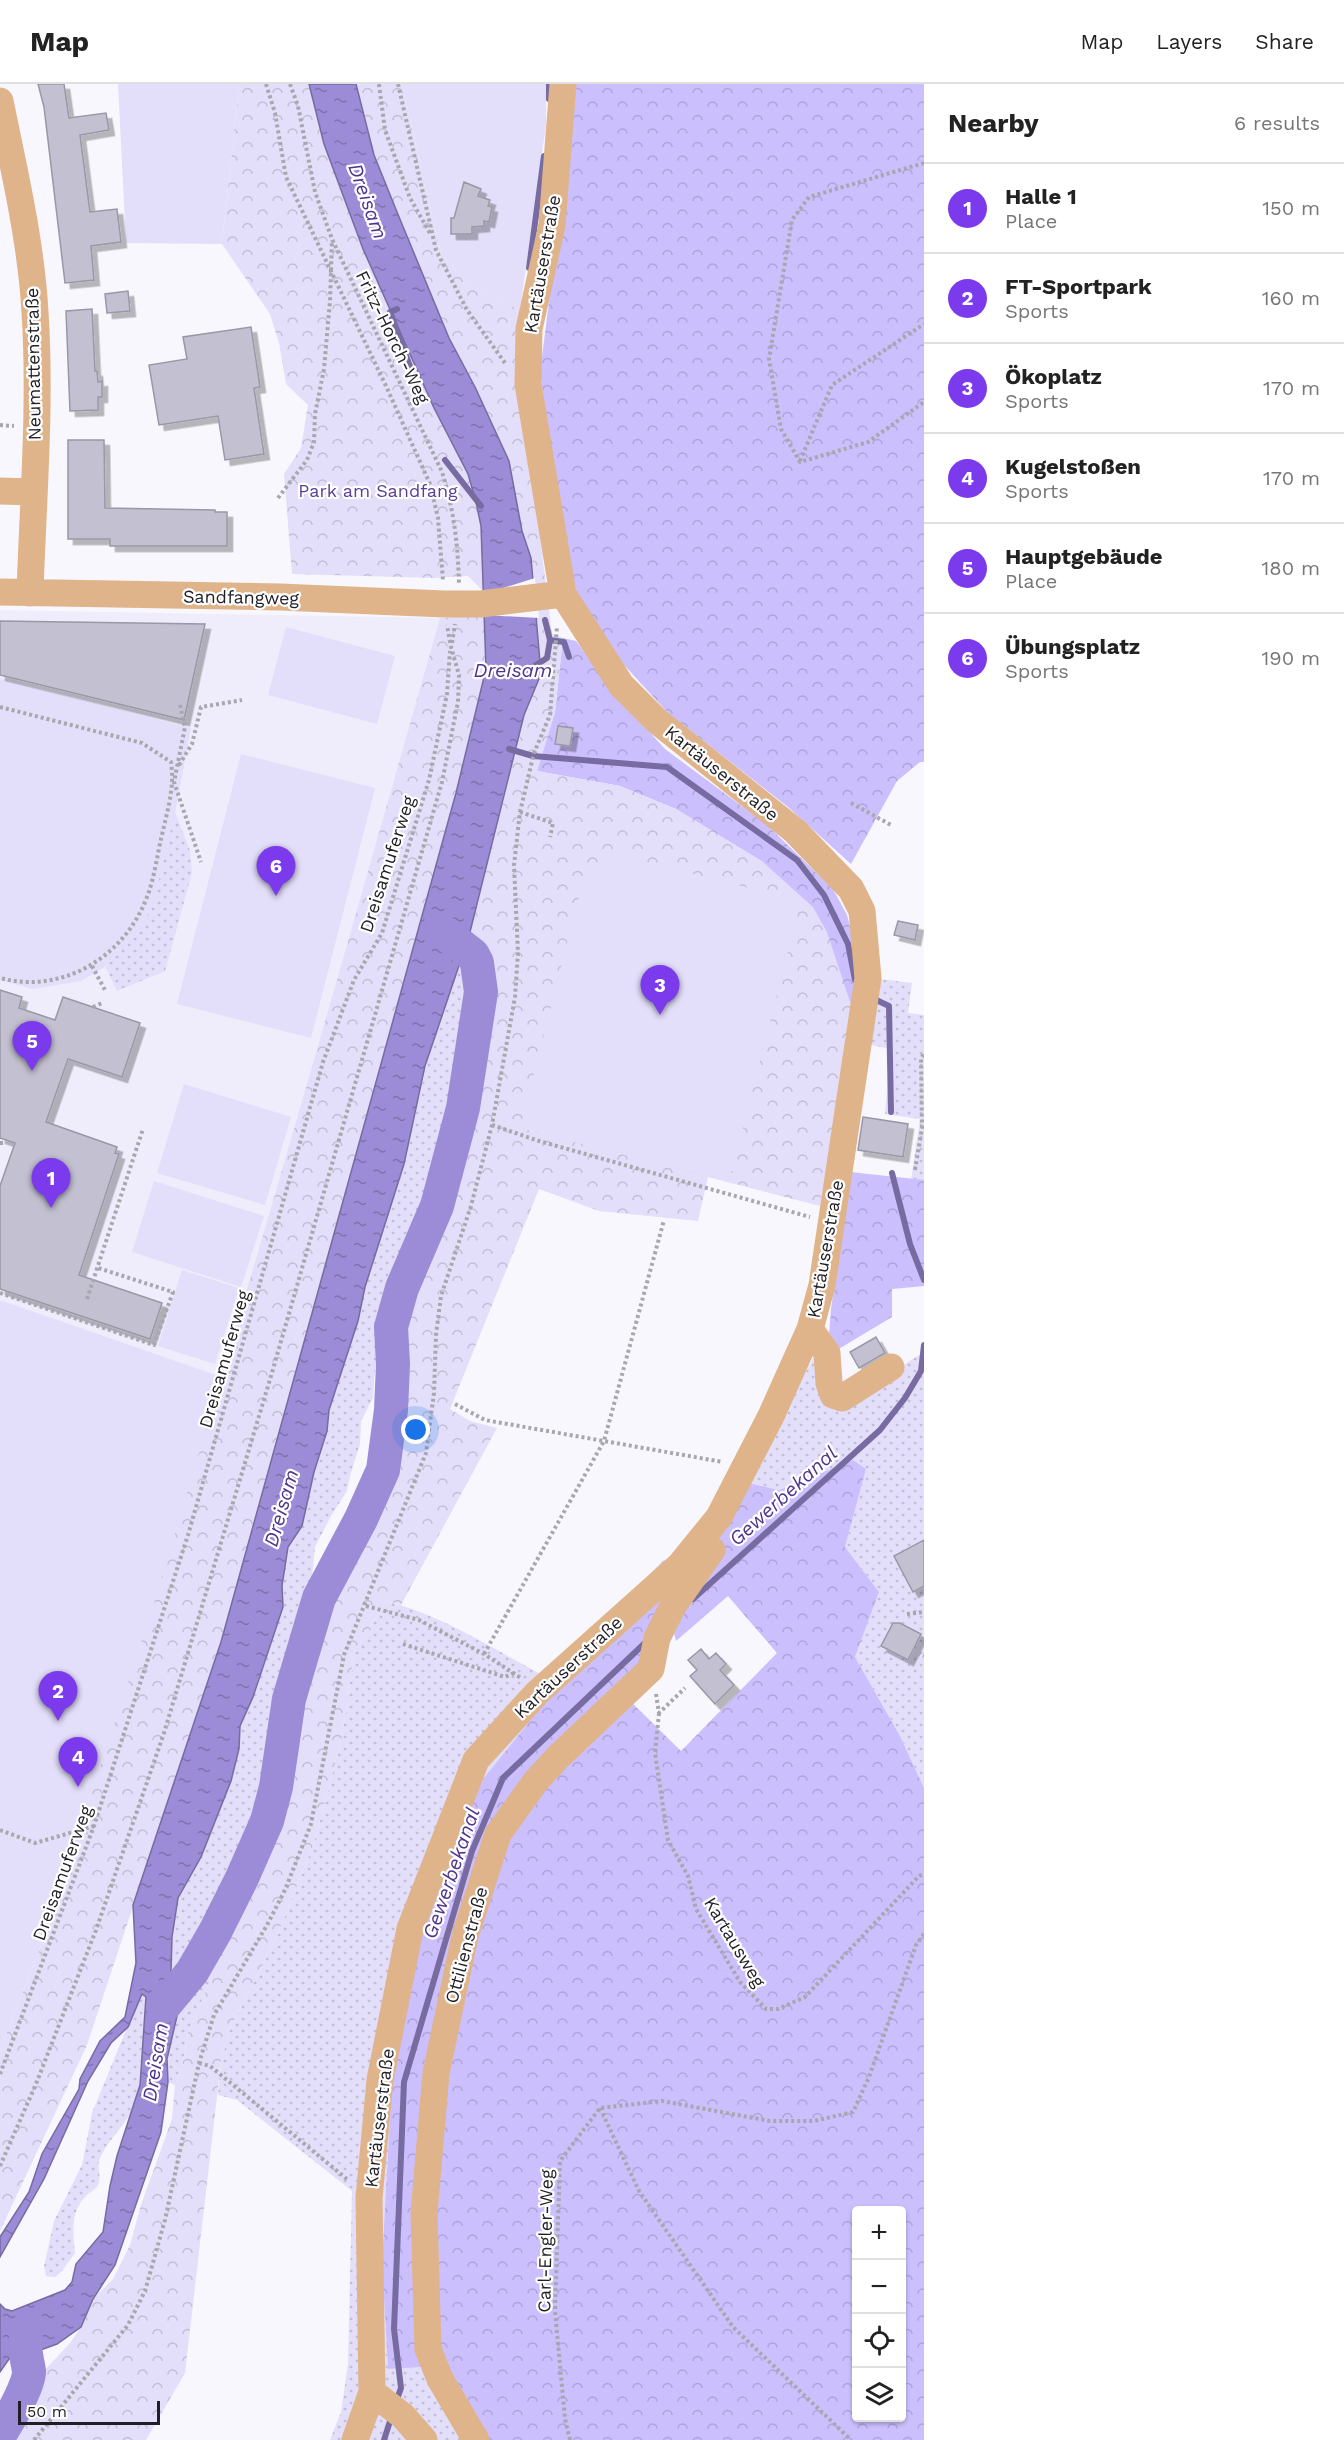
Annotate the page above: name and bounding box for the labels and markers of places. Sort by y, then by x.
pin: 6 [256,846,296,896]
pin: 3 [640,966,680,1015]
pin: 5 [12,1022,51,1071]
pin: 1 [32,1158,70,1208]
pin: 2 [38,1672,78,1721]
pin: 4 [58,1738,98,1787]

